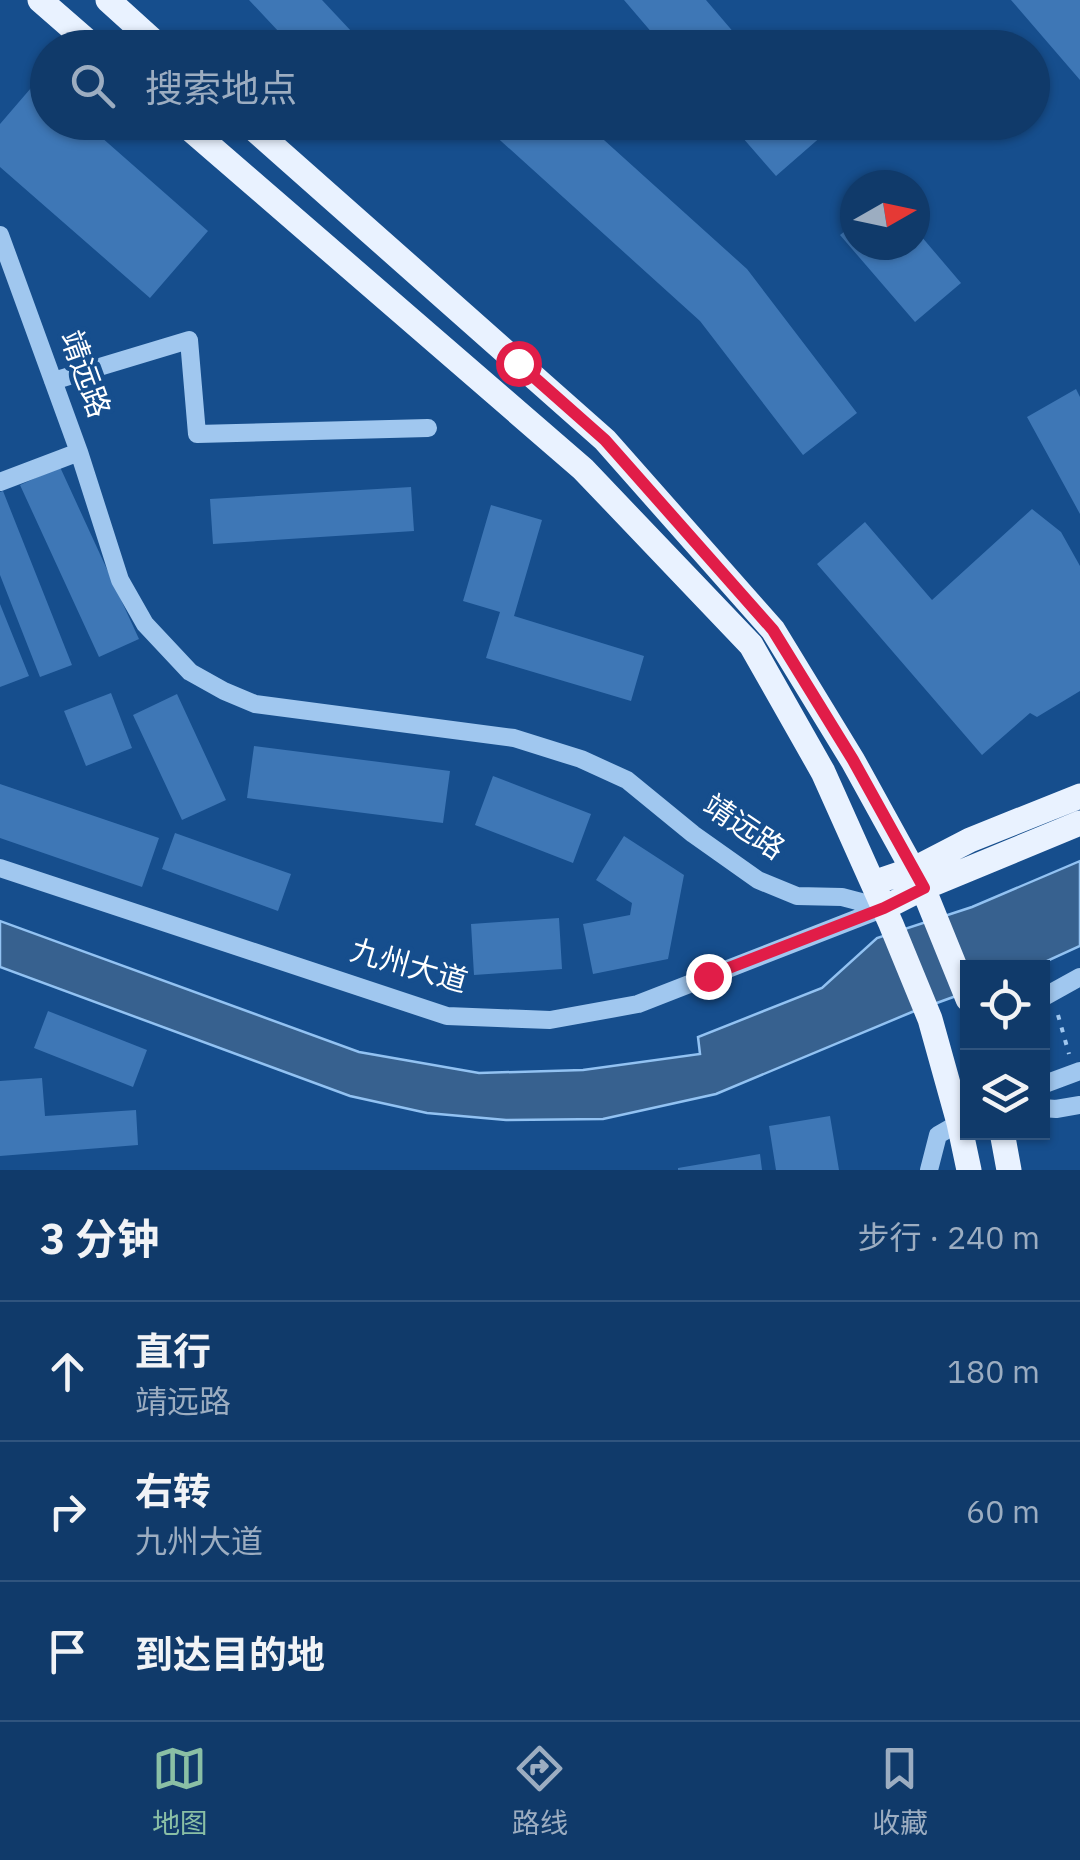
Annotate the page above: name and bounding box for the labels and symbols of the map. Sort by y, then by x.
north arrow [840,170,930,260]
street label: 靖远路 [53,325,120,422]
route start [496,341,542,387]
street label: 靖远路 [697,784,793,867]
street label: 九州大道 [346,929,472,1000]
route end [686,954,732,1000]

